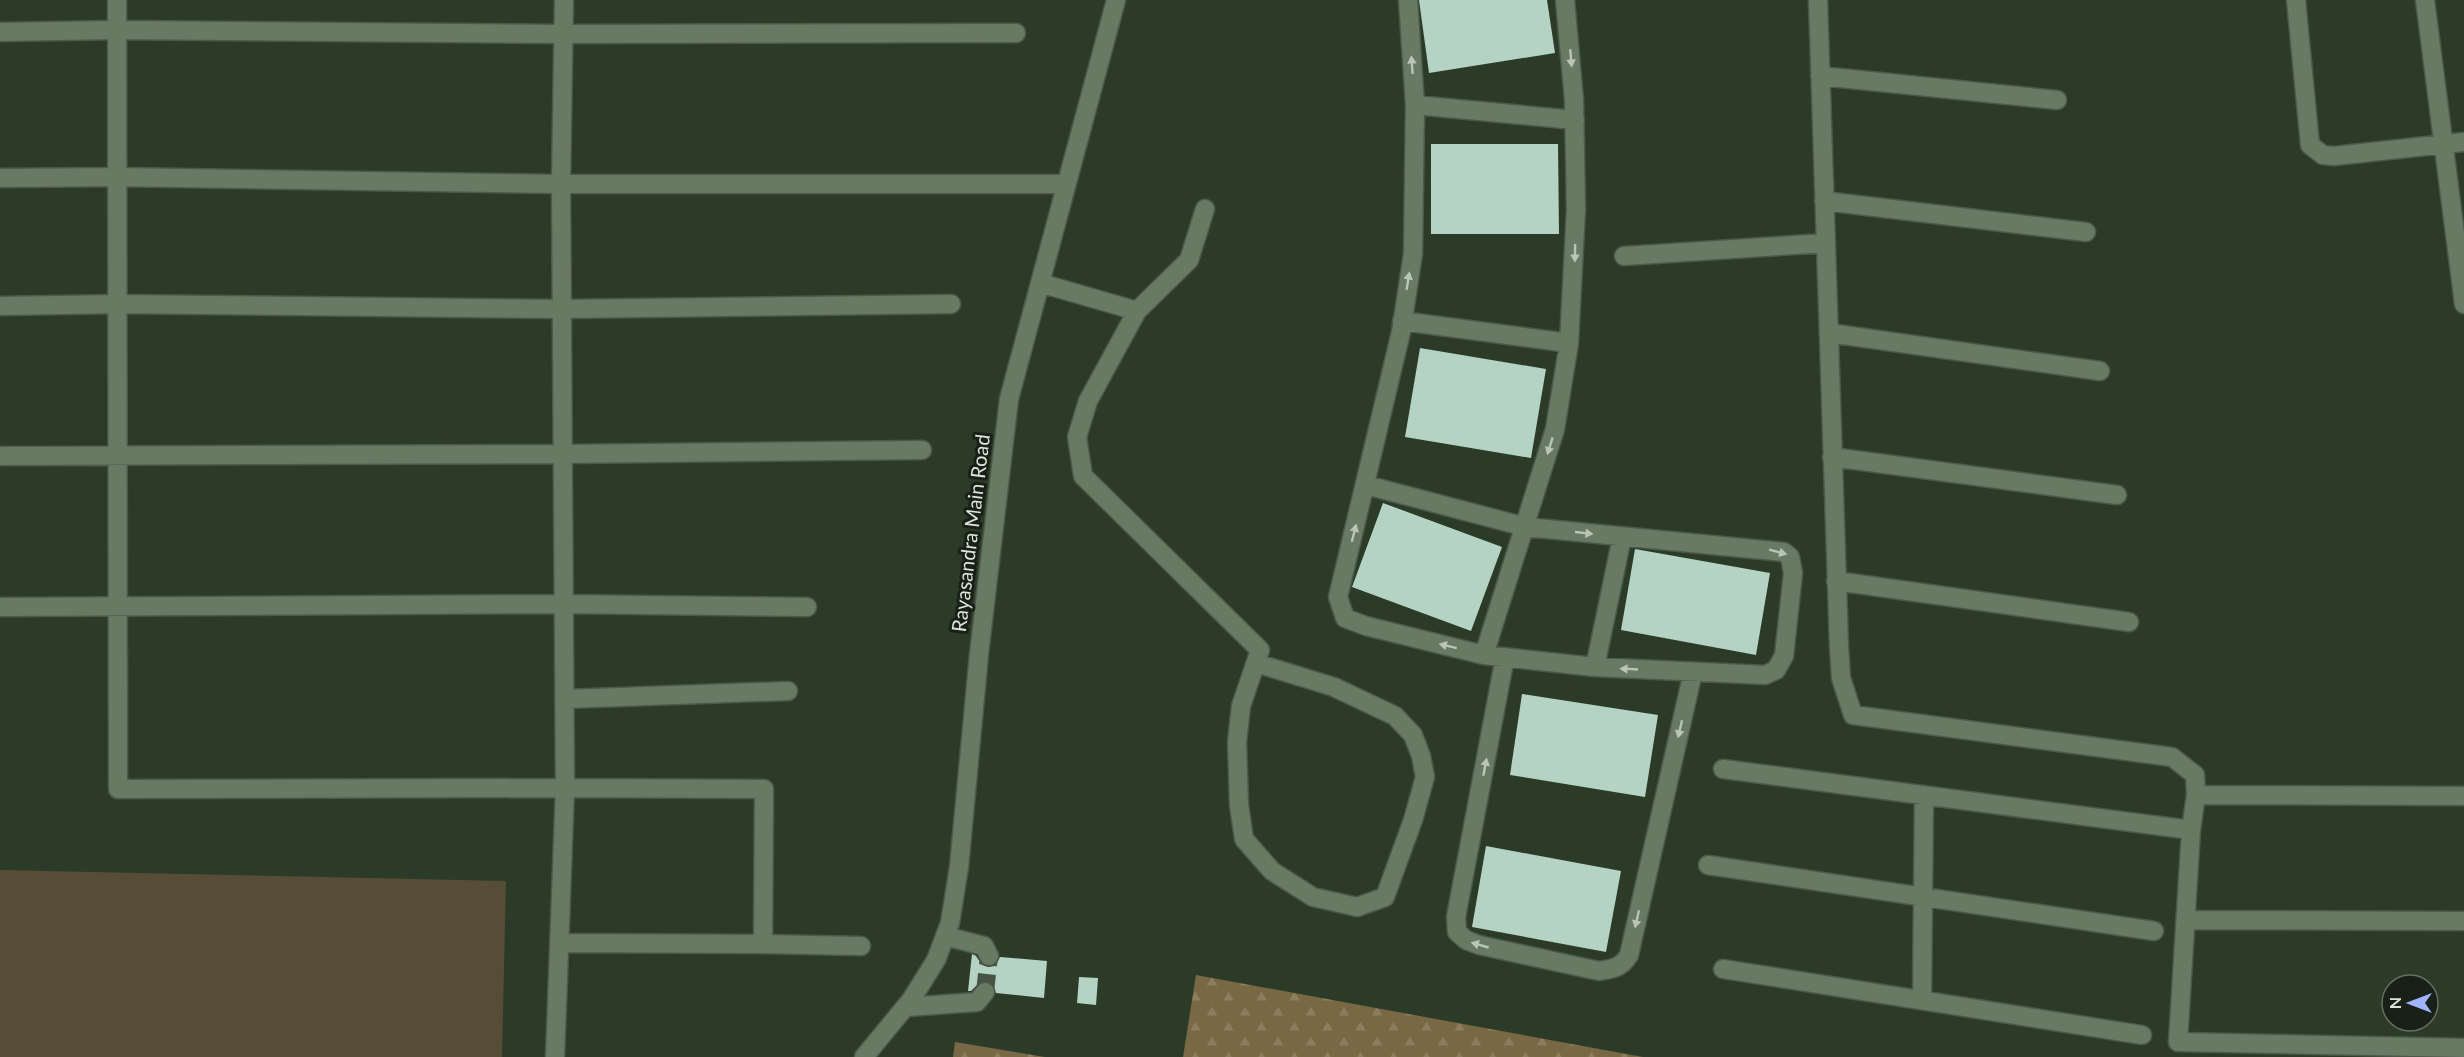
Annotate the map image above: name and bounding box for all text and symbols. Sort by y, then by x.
one-way arrow [1566,49,1576,68]
one-way arrow [1408,55,1417,74]
one-way arrow [1571,244,1580,263]
one-way arrow [1404,271,1413,290]
street label: Rayasandra Main Road [946,433,994,633]
one-way arrow [1545,437,1554,455]
one-way arrow [1349,523,1359,542]
one-way arrow [1574,528,1593,538]
one-way arrow [1769,548,1787,557]
one-way arrow [1438,640,1457,650]
one-way arrow [1619,664,1638,673]
one-way arrow [1674,720,1684,738]
one-way arrow [1481,757,1490,776]
one-way arrow [1632,910,1642,929]
one-way arrow [1471,940,1489,949]
north arrow [2380,973,2440,1033]
text: N [2385,997,2404,1009]

